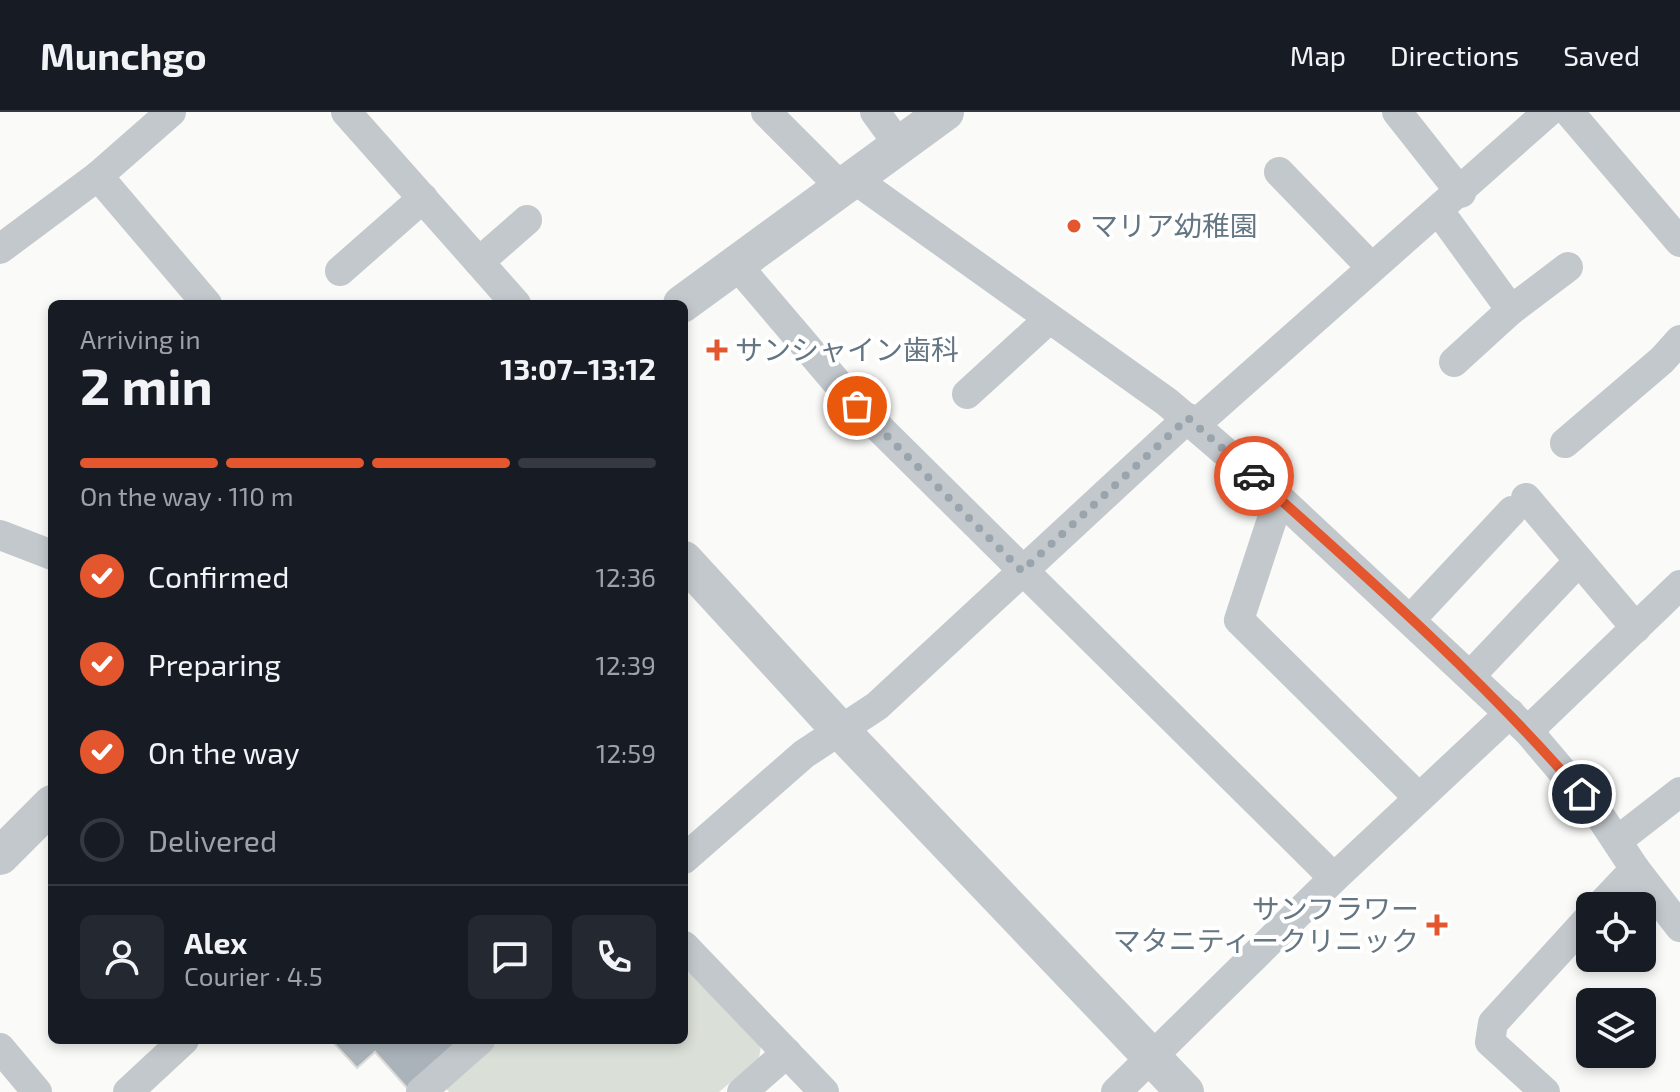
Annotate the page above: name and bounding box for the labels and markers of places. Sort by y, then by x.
place label: マリア幼稚園 [1090,208,1258,242]
marker: マリア幼稚園 [1065,217,1083,235]
place label: サンシャイン歯科 [735,332,959,366]
marker: サンシャイン歯科 [706,339,728,361]
pin [823,372,891,440]
pin [1548,760,1616,828]
place label: サンフラワー マタニティークリニック [1113,891,1419,957]
marker: サンフラワー マタニティークリニック [1426,914,1448,936]

